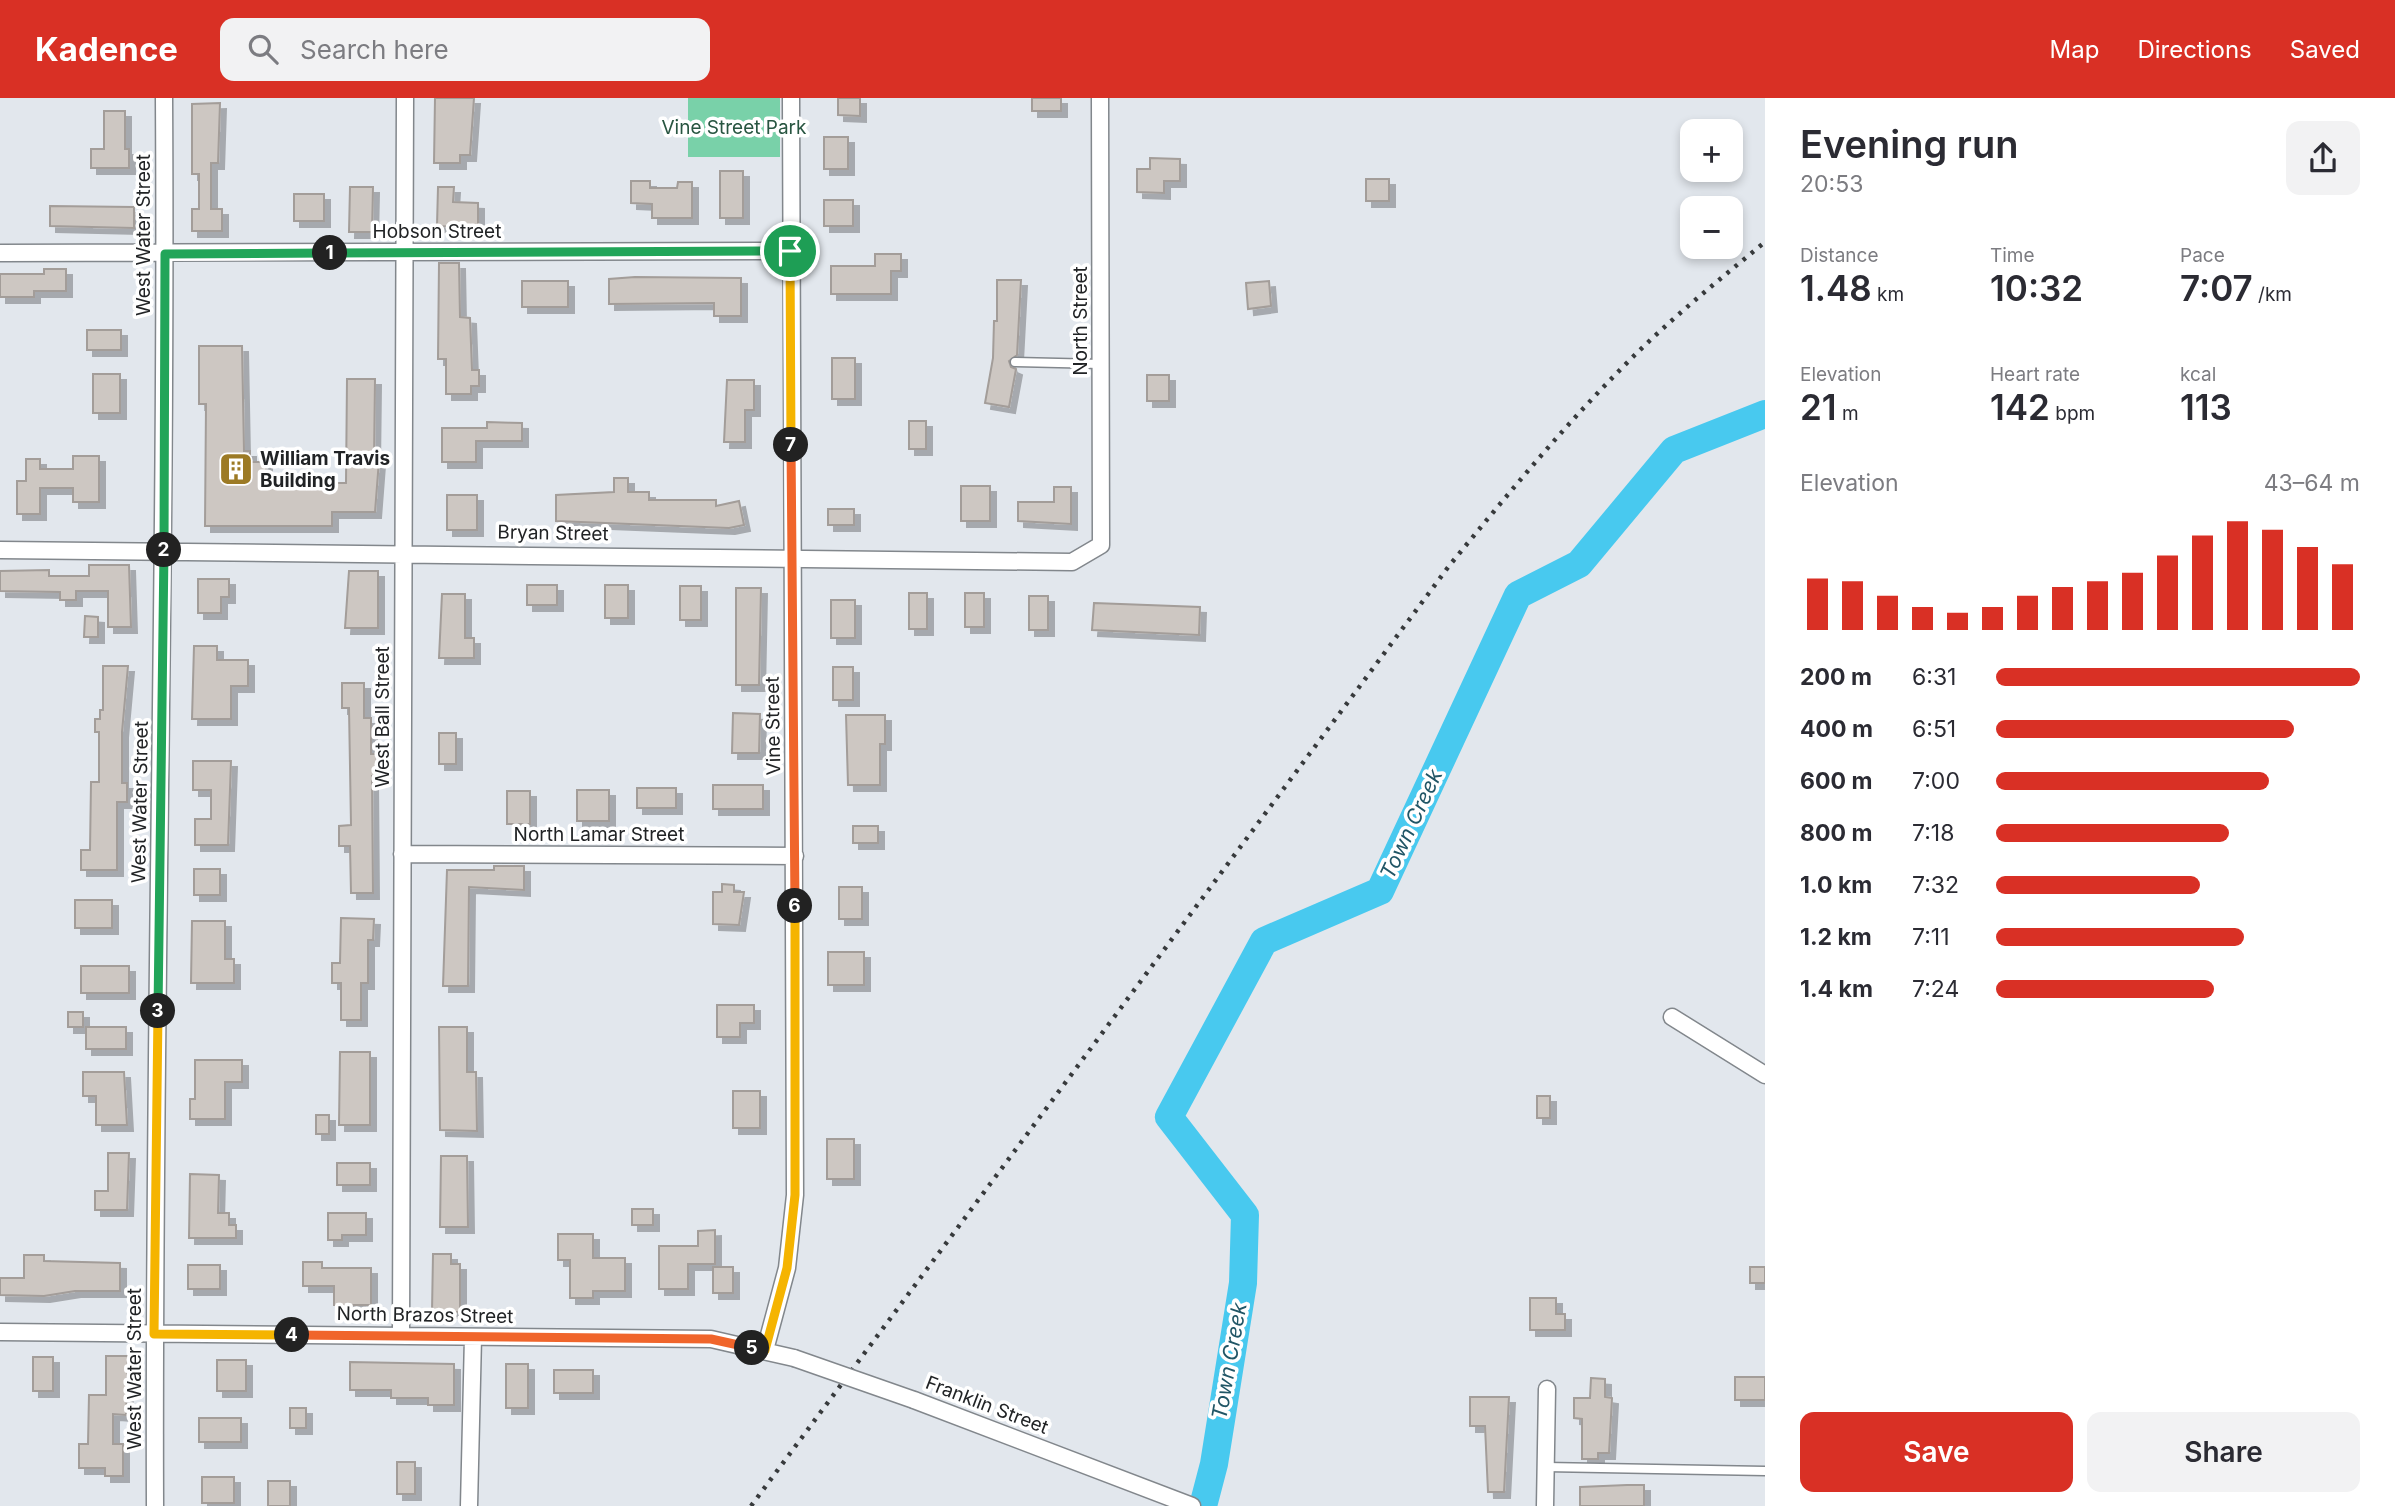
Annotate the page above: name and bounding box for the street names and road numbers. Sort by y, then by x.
street label: West Water Street [132,154,155,316]
street label: Hobson Street [373,220,501,243]
street label: North Street [1069,266,1092,376]
street label: Bryan Street [497,521,609,545]
street label: West Ball Street [371,646,394,788]
street label: Vine Street [761,676,785,776]
street label: West Water Street [127,721,153,883]
street label: North Lamar Street [514,823,684,846]
street label: West Water Street [123,1288,146,1450]
street label: North Brazos Street [336,1302,514,1328]
street label: Franklin Street [922,1371,1052,1439]

